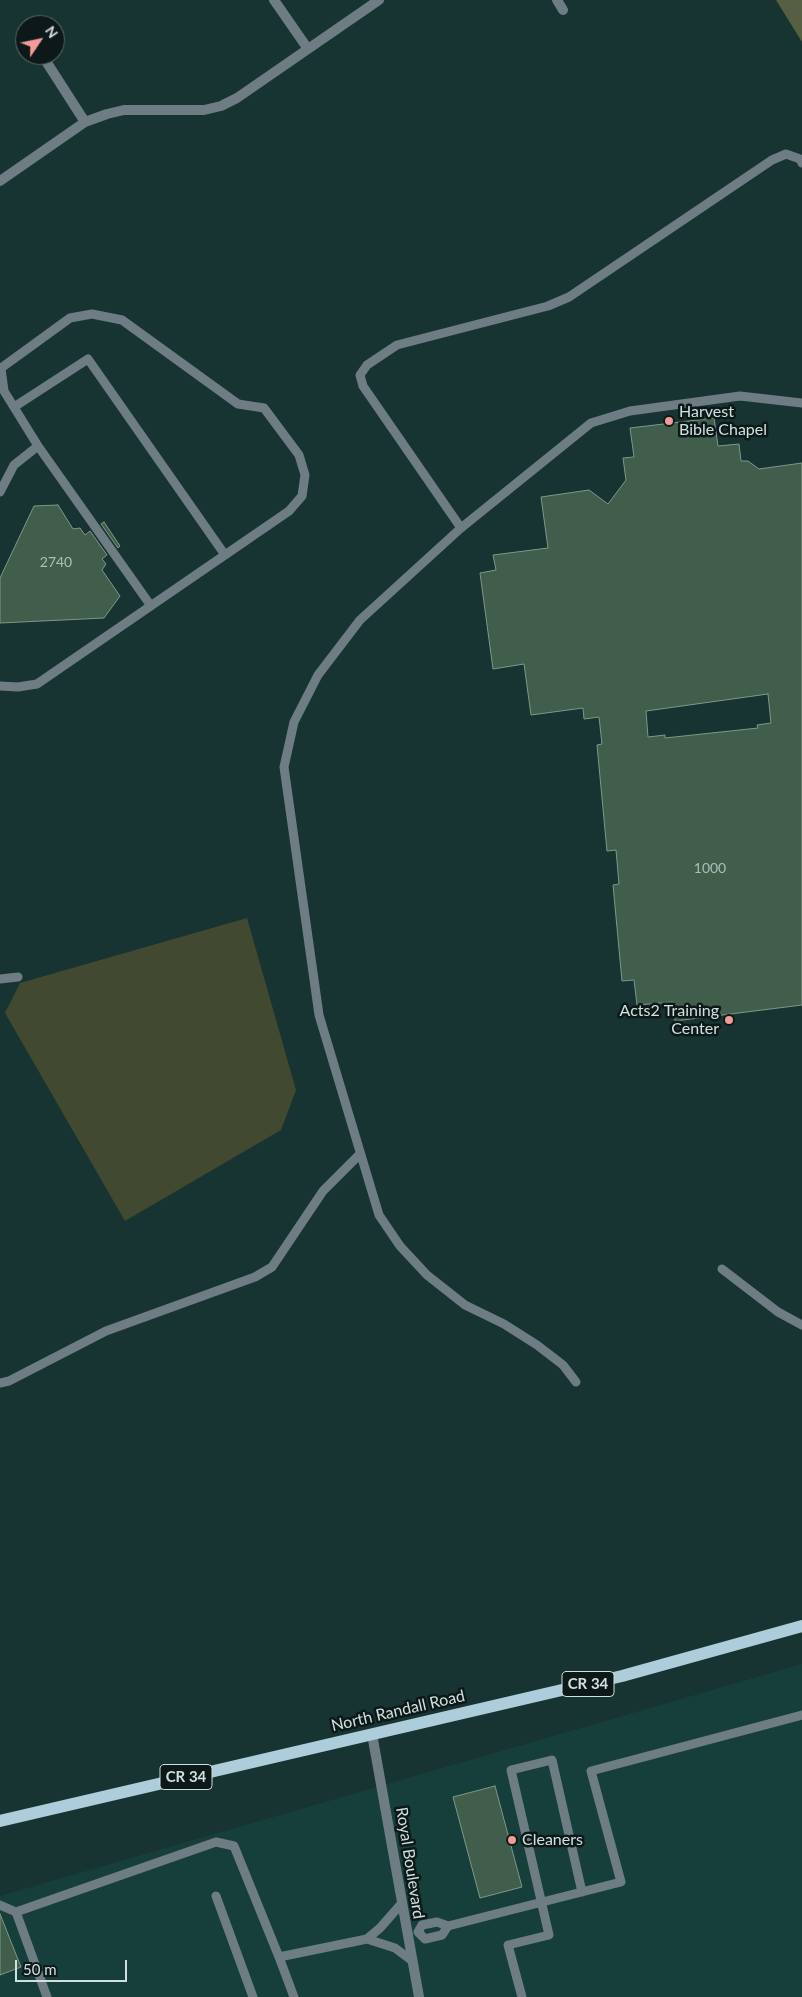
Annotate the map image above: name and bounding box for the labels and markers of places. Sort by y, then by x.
place label: Harvest Bible Chapel [679,402,767,440]
marker: Harvest Bible Chapel [663,415,675,427]
place label: Acts2 Training Center [620,1001,719,1039]
marker: Acts2 Training Center [723,1014,735,1026]
place label: Cleaners [522,1830,583,1850]
marker: Cleaners [506,1834,518,1846]

